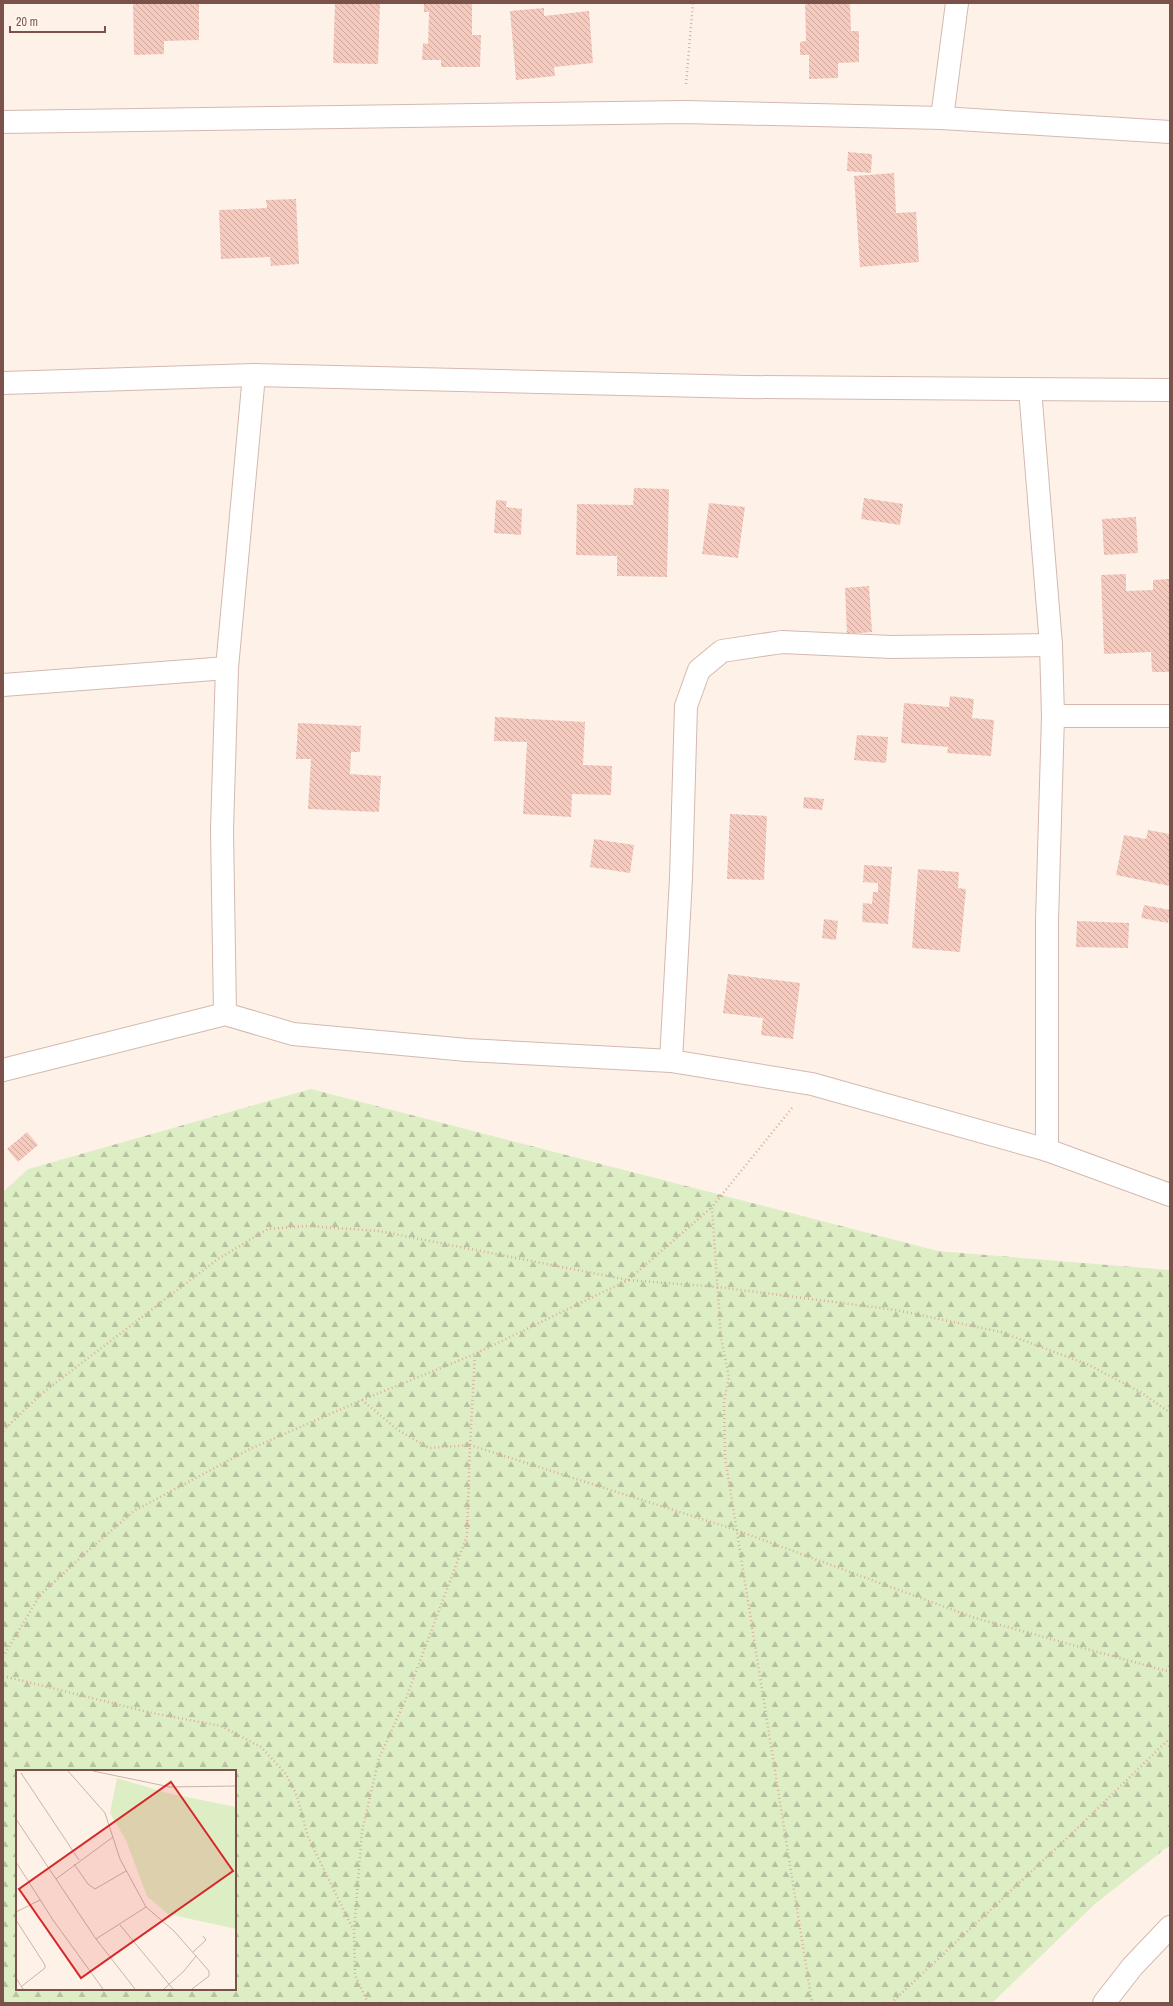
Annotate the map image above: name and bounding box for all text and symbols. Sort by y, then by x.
scale bar [10,8,105,34]
text: 20 m [16,14,38,30]
inset map [16,1770,236,1990]

